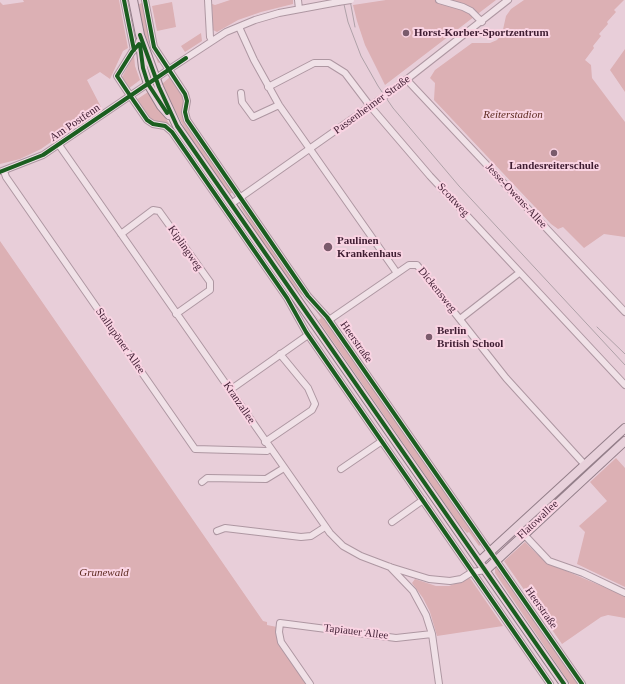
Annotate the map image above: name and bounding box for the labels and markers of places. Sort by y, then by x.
place label: Horst-Korber-Sportzentrum [414,26,549,40]
marker: Horst-Korber-Sportzentrum [401,28,411,38]
marker: Landesreiterschule [549,148,559,158]
place label: Landesreiterschule [509,159,599,173]
place label: Paulinen Krankenhaus [337,234,401,260]
marker: Paulinen Krankenhaus [322,241,334,253]
place label: Berlin British School [437,324,503,350]
marker: Berlin British School [424,332,434,342]

